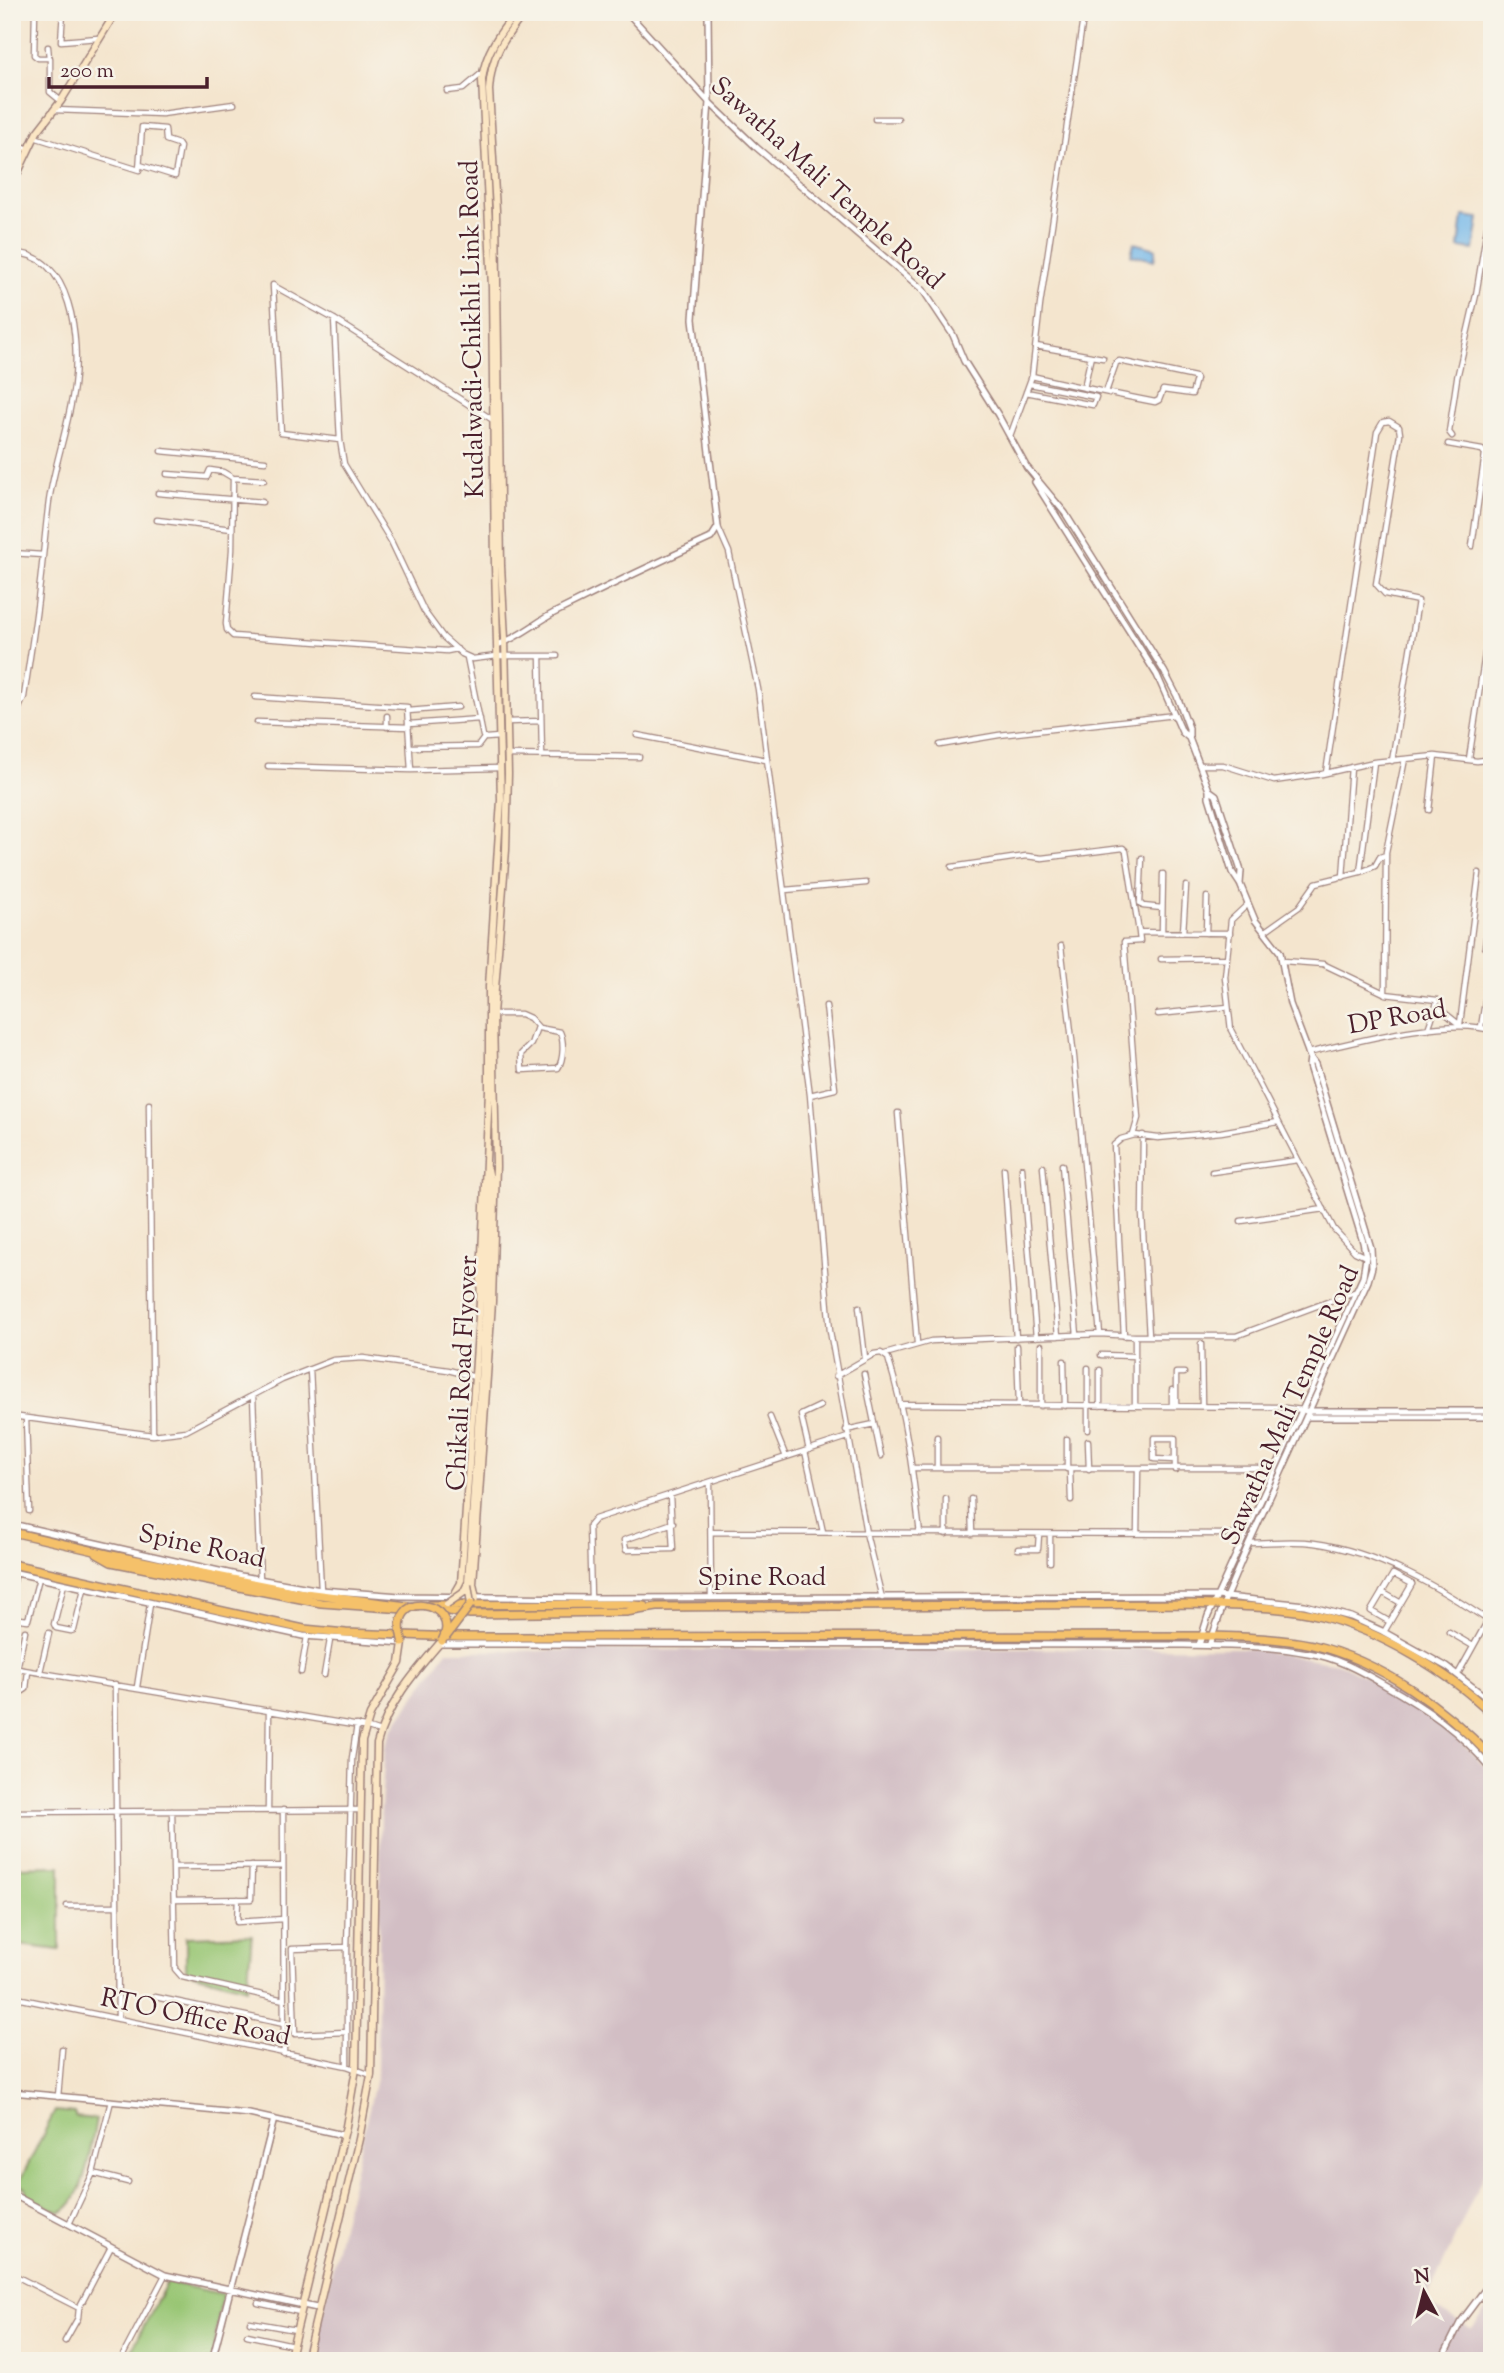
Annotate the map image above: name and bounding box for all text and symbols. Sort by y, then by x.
scale bar [49,46,206,90]
text: 200 m [60,57,114,87]
street label: Sawatha Mali Temple Road [701,69,951,299]
street label: Kudalwadi-Chikhli Link Road [452,159,495,498]
street label: DP Road [1345,992,1450,1045]
street label: Chikali Road Flyover [439,1254,488,1492]
street label: Sawatha Mali Temple Road [1213,1260,1370,1552]
street label: Spine Road [135,1516,268,1579]
street label: Spine Road [698,1560,827,1597]
street label: RTO Office Road [97,1980,294,2057]
north arrow [1388,2258,1458,2328]
text: N [1413,2263,1431,2292]

